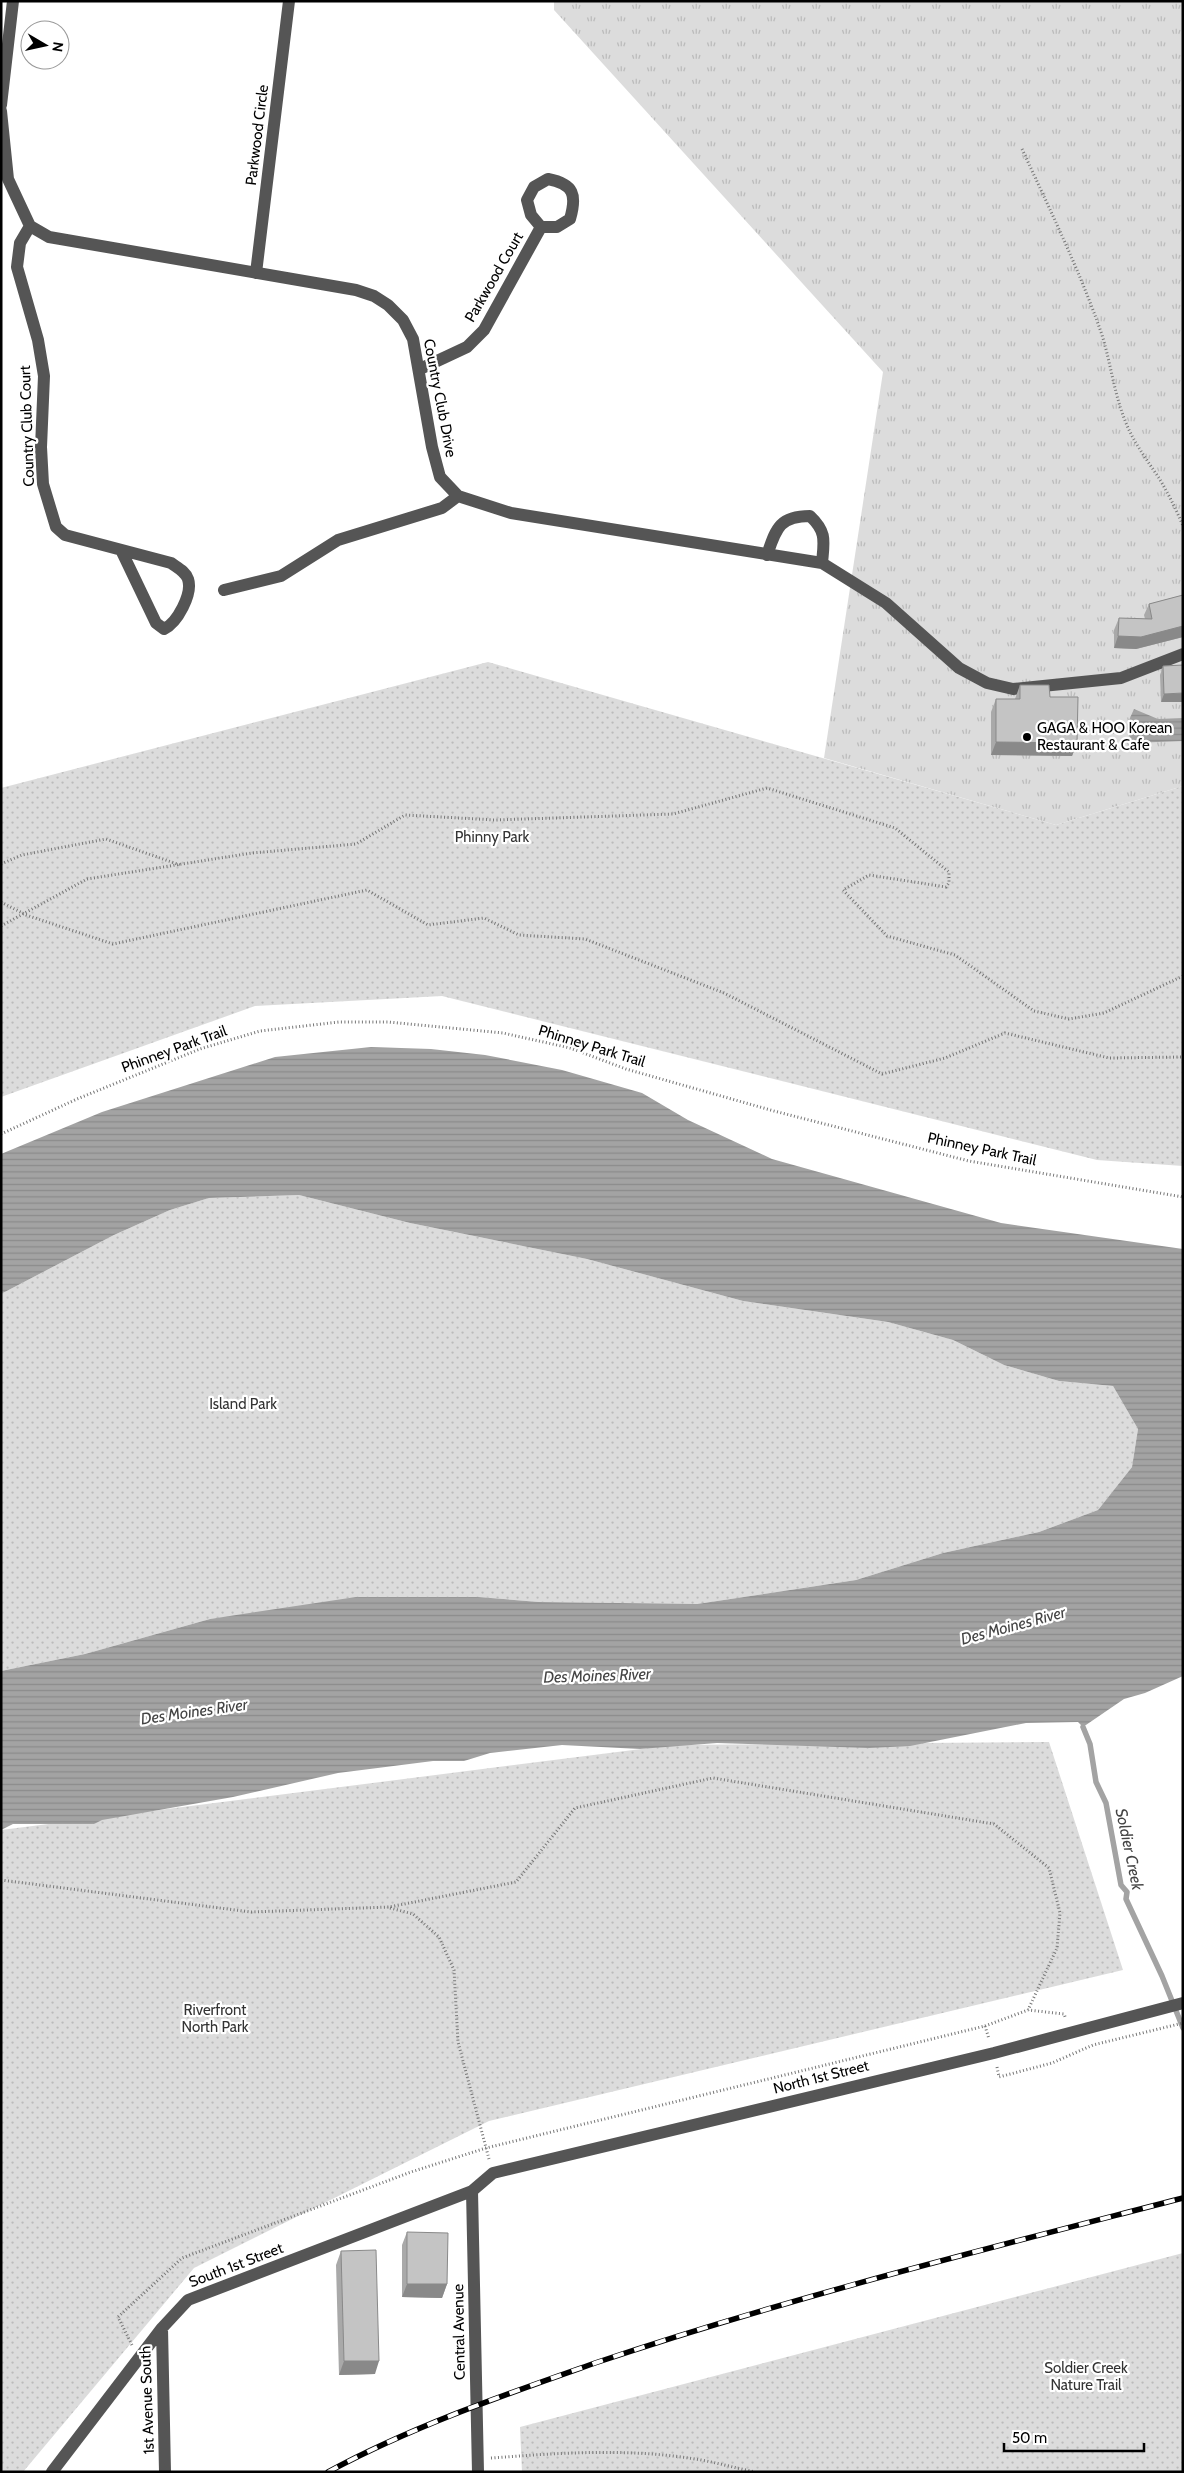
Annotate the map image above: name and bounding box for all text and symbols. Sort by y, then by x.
north arrow [20,20,70,70]
text: N [48,41,68,53]
street label: Parkwood Circle [242,83,272,186]
street label: Parkwood Court [461,229,527,325]
street label: Country Club Drive [420,337,460,459]
street label: Country Club Court [16,365,38,487]
place label: GAGA & HOO Korean Restaurant & Cafe [1037,719,1173,754]
marker: GAGA & HOO Korean Restaurant & Cafe [1021,731,1033,743]
park label: Phinny Park [455,828,529,846]
street label: Phinney Park Trail [119,1021,230,1076]
street label: Phinney Park Trail [536,1021,648,1071]
street label: Phinney Park Trail [926,1129,1038,1169]
park label: Island Park [209,1395,277,1413]
water label: Des Moines River [959,1602,1069,1649]
water label: Des Moines River [543,1664,652,1687]
water label: Des Moines River [139,1694,250,1728]
water label: Soldier Creek [1112,1807,1148,1893]
park label: Riverfront North Park [182,2001,249,2036]
street label: North 1st Street [771,2056,871,2098]
street label: South 1st Street [186,2239,286,2291]
street label: Central Avenue [449,2283,469,2380]
street label: 1st Avenue South [136,2345,158,2455]
park label: Soldier Creek Nature Trail [1044,2359,1128,2394]
scale bar [1004,2420,1144,2452]
text: 50 m [1012,2429,1047,2447]

